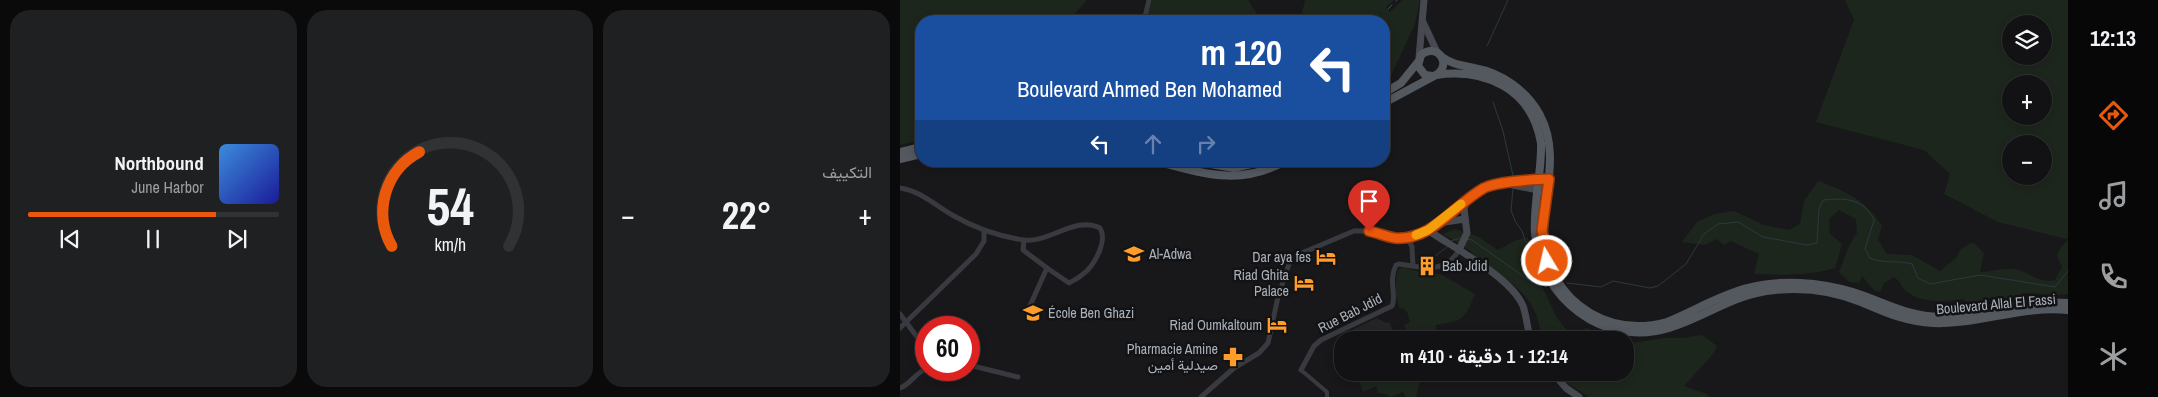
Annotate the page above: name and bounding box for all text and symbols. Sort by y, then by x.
map controls [2002,15,2052,185]
button: layers [2002,15,2052,65]
text: 12:13 [2090,23,2136,53]
text: 120 m [1201,29,1282,76]
icon: left [1300,35,1365,100]
text: Boulevard Ahmed Ben Mohamed [1017,74,1282,104]
button: + [2002,75,2052,125]
icon: directions [2096,98,2131,133]
icon: left [1086,130,1114,158]
icon: ahead [1139,130,1167,158]
icon: right [1192,130,1220,158]
button: − [2002,135,2052,185]
text: Northbound [115,150,204,176]
text: التكييف [822,161,872,183]
text: 54 [426,171,474,241]
text: June Harbor [131,176,204,198]
icon: music [2096,178,2131,213]
pin [1348,180,1390,231]
icon: arrive [1355,187,1383,215]
text: 22° [722,190,772,241]
text: − [621,196,635,234]
text: + [859,196,872,234]
icon: previous [56,225,84,253]
icon: pause [139,225,167,253]
icon: next [223,225,251,253]
text: km/h [434,233,466,257]
position arrow [1520,234,1572,286]
school or university icon: Al-Adwa [1123,243,1145,265]
place label: Al-Adwa [1148,245,1192,263]
hotel icon: Dar aya fes [1315,246,1337,268]
place label: Dar aya fes [1252,248,1311,266]
building icon: Bab Jdid [1416,255,1438,277]
place label: Bab Jdid [1442,257,1487,275]
icon: phone [2096,259,2131,294]
place label: Riad Ghita Palace [1233,266,1290,300]
hotel icon: Riad Ghita Palace [1293,272,1315,294]
street label: Rue Bab Jdid [1315,289,1385,337]
street label: Boulevard Allal El Fassi [1935,290,2057,318]
school or university icon: École Ben Ghazi [1022,302,1044,324]
place label: École Ben Ghazi [1048,304,1134,322]
hotel icon: Riad Oumkaltoum [1266,314,1288,336]
speed limit sign: 60 [915,316,980,381]
place label: Riad Oumkaltoum [1169,316,1262,334]
icon: climate [2096,339,2131,374]
place label: Pharmacie Amine صيدلية أمين [1127,340,1218,374]
text: 12:14 · 1 دقيقة · 410 m [1400,343,1568,369]
pharmacy icon: Pharmacie Amine صيدلية أمين [1222,346,1244,368]

